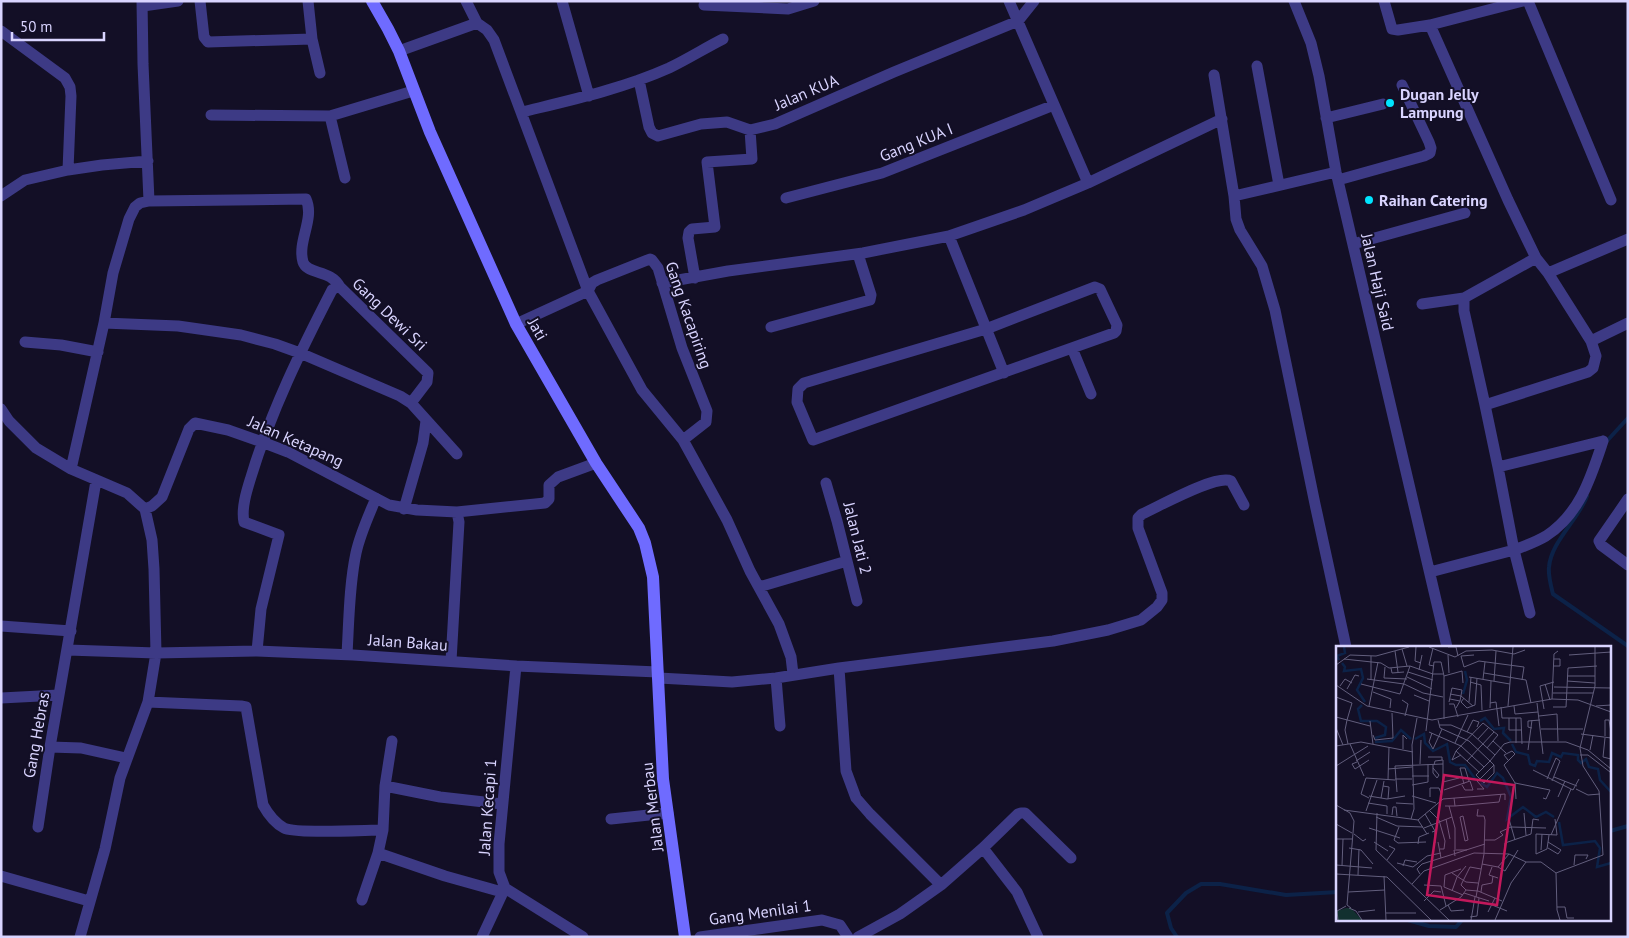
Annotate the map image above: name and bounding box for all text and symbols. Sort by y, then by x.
scale bar [12,10,105,42]
text: 50 m [20,17,53,36]
street label: Jalan KUA [770,69,842,115]
place label: Dugan Jelly Lampung [1400,84,1479,122]
marker: Dugan Jelly Lampung [1384,97,1396,109]
street label: Gang KUA I [876,118,956,166]
place label: Raihan Catering [1379,190,1488,210]
marker: Raihan Catering [1363,194,1375,206]
street label: Jalan Haji Said [1357,231,1399,333]
street label: Gang Kacapiring [661,259,717,371]
street label: Gang Dewi Sri [348,273,432,355]
street label: Jati [523,313,552,344]
street label: Jalan Ketapang [244,411,347,471]
street label: Jalan Jati 2 [839,499,877,576]
street label: Jalan Bakau [367,629,448,655]
inset map [1336,646,1612,920]
street label: Gang Hebras [19,690,53,780]
street label: Jalan Kecapi 1 [474,758,500,857]
street label: Jalan Merbau [637,761,668,854]
street label: Gang Menilai 1 [708,895,812,929]

